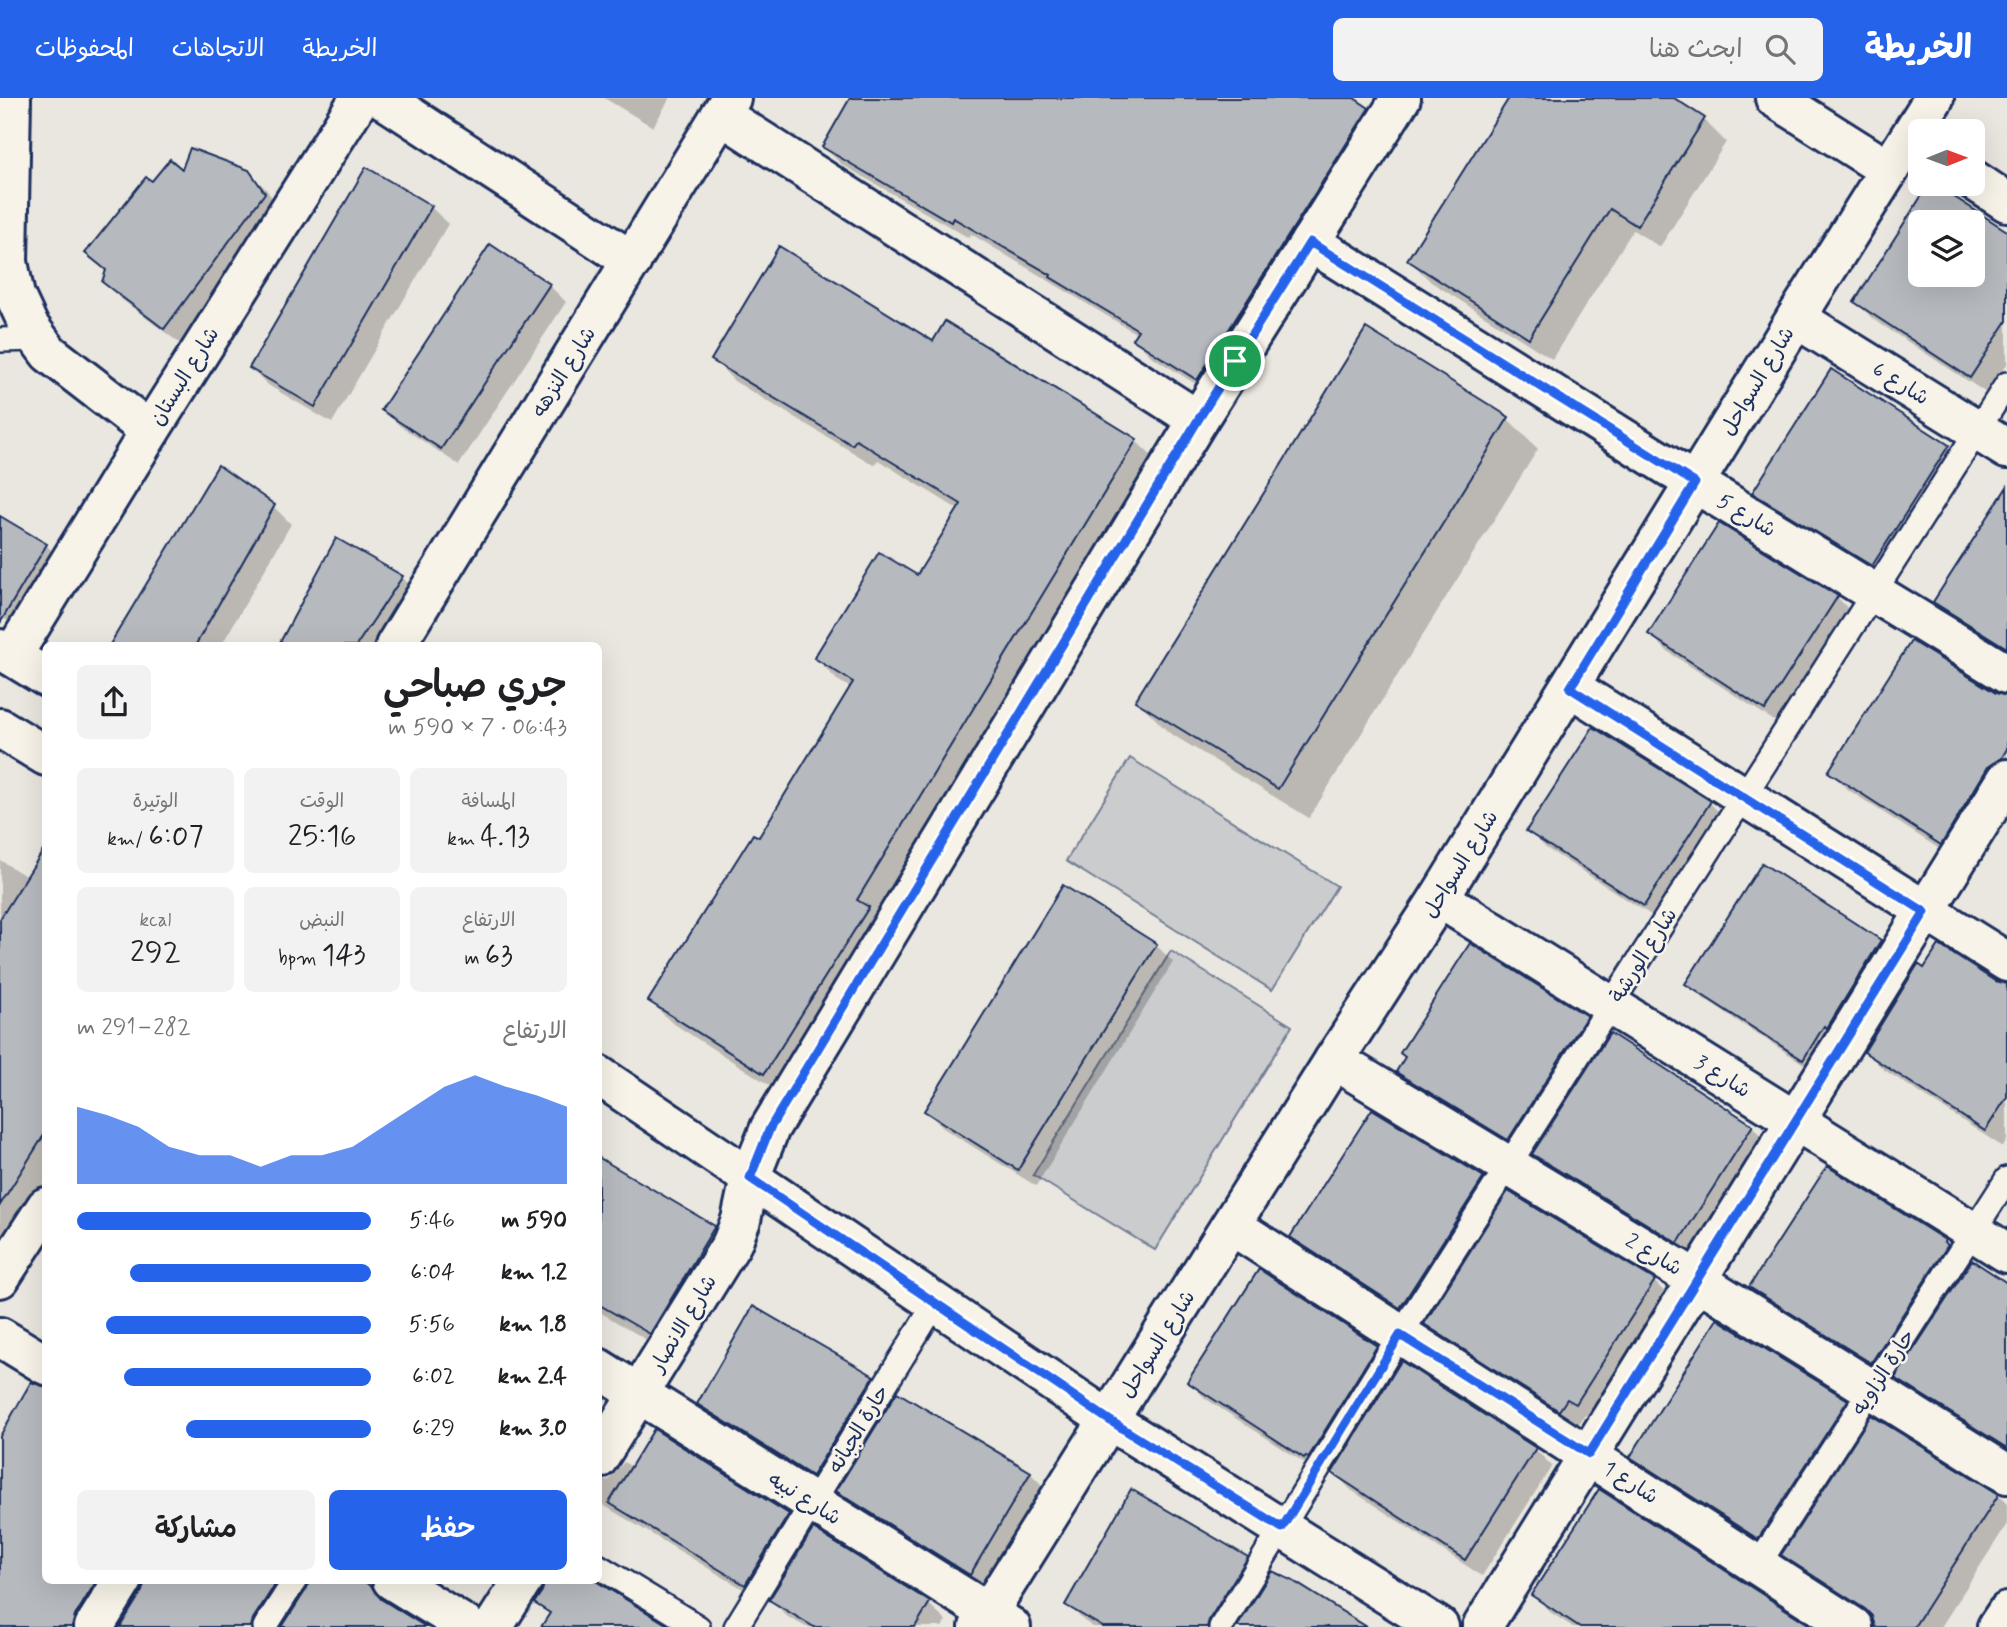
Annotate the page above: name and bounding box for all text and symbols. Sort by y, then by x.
search box [1333,18,1823,81]
text: الخريطة [1865,27,1972,71]
icon: search [1761,30,1799,68]
text: ابحث هنا [1649,33,1743,67]
text: المحفوظات [35,34,134,65]
text: الاتجاهات [172,34,265,65]
text: الخريطة [303,34,377,65]
north arrow [1908,119,1984,196]
map controls [1908,119,1985,287]
button: layers [1908,210,1985,287]
street label: شارع البستان [143,322,226,431]
street label: شارع النزهه [525,322,603,423]
street label: شارع السواحل [1714,322,1801,441]
pin [1205,331,1265,391]
icon: arrive [1216,342,1254,380]
street label: شارع 6 [1867,356,1934,412]
street label: شارع 5 [1712,487,1781,544]
text: جري صباحي [383,662,567,711]
button: share [77,665,151,739]
text: 06:43 · 7 × 590 m [388,713,567,743]
text: الوتيرة [132,789,178,814]
text: الوقت [300,789,344,814]
text: المسافة [462,789,516,814]
street label: شارع السواحل [1417,805,1505,924]
text: 6:07 [148,817,204,856]
text: 25:16 [288,817,356,856]
text: 4.13 [480,817,530,856]
text: /km [107,827,148,852]
text: km [447,827,480,852]
street label: شارع الورشة [1604,903,1684,1008]
text: kcal [139,908,171,933]
text: النبض [299,908,345,933]
text: الارتفاع [462,908,515,933]
text: 292 [130,933,181,972]
text: 143 [322,936,366,975]
text: 63 [485,936,513,975]
text: bpm [278,946,322,971]
text: m [465,946,485,971]
text: 282–291 m [77,1013,191,1043]
text: الارتفاع [503,1017,567,1047]
street label: شارع 3 [1689,1049,1756,1105]
text: 5:46 [409,1206,455,1236]
text: 590 m [501,1206,567,1236]
street label: شارع 2 [1620,1227,1687,1283]
text: 6:04 [410,1258,455,1288]
text: 1.2 km [501,1258,567,1288]
street label: شارع الانصار [643,1270,724,1379]
street label: شارع السواحل [1114,1285,1202,1404]
text: 5:56 [409,1310,455,1340]
text: 1.8 km [499,1310,567,1340]
street label: حارة الزاويه [1846,1324,1922,1421]
text: 6:02 [412,1362,455,1392]
text: 2.4 km [498,1362,567,1392]
street label: حارة الجبانه [821,1380,896,1479]
text: 6:29 [412,1414,455,1444]
text: 3.0 km [499,1414,567,1444]
street label: شارع 1 [1597,1455,1663,1511]
street label: شارع نبيه [763,1466,846,1532]
button: مشاركة [77,1490,315,1570]
button: حفظ [329,1490,567,1570]

